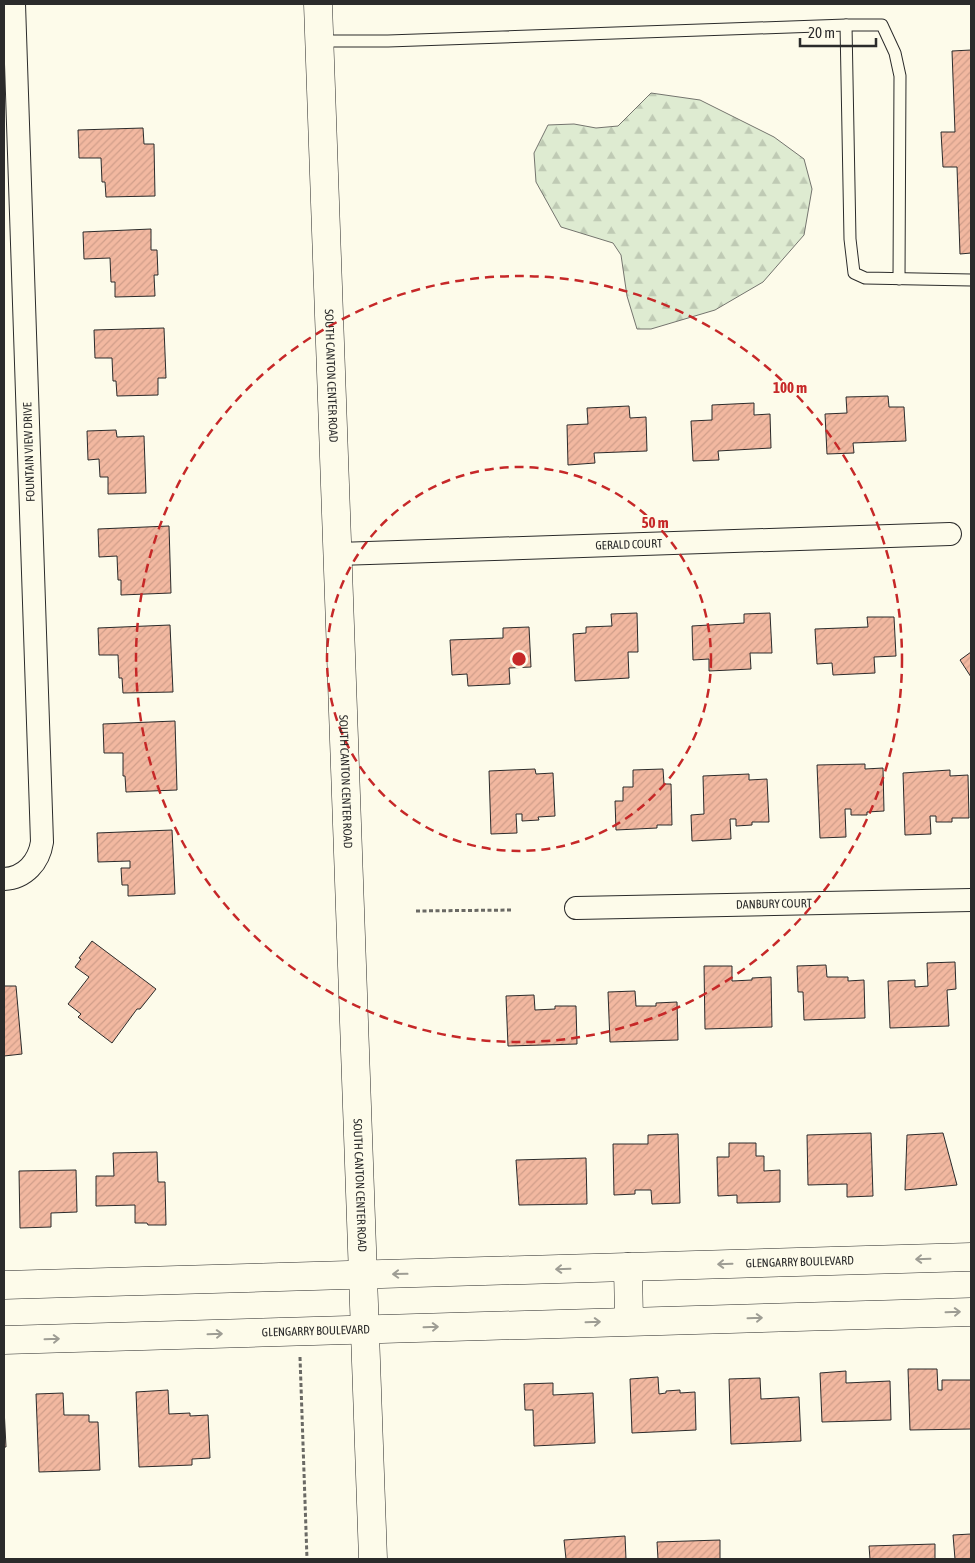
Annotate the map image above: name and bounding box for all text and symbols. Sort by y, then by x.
scale bar [800,15,876,47]
text: 20 m [808,24,835,41]
street label: SOUTH CANTON CENTER ROAD [322,309,341,443]
text: 100 m [773,379,807,396]
street label: FOUNTAIN VIEW DRIVE [20,402,38,502]
text: 50 m [642,514,669,531]
street label: GERALD COURT [595,536,663,553]
centre of rings [510,650,528,668]
street label: SOUTH CANTON CENTER ROAD [336,715,355,849]
street label: DANBURY COURT [736,896,813,912]
street label: SOUTH CANTON CENTER ROAD [350,1118,369,1252]
street label: GLENGARRY BOULEVARD [745,1253,854,1271]
one-way arrow [915,1254,931,1263]
one-way arrow [717,1260,733,1269]
one-way arrow [555,1264,571,1274]
one-way arrow [392,1269,408,1279]
one-way arrow [944,1307,961,1317]
one-way arrow [747,1313,763,1322]
one-way arrow [585,1318,601,1327]
street label: GLENGARRY BOULEVARD [262,1322,370,1340]
one-way arrow [422,1322,438,1332]
one-way arrow [207,1329,223,1338]
one-way arrow [44,1334,60,1343]

